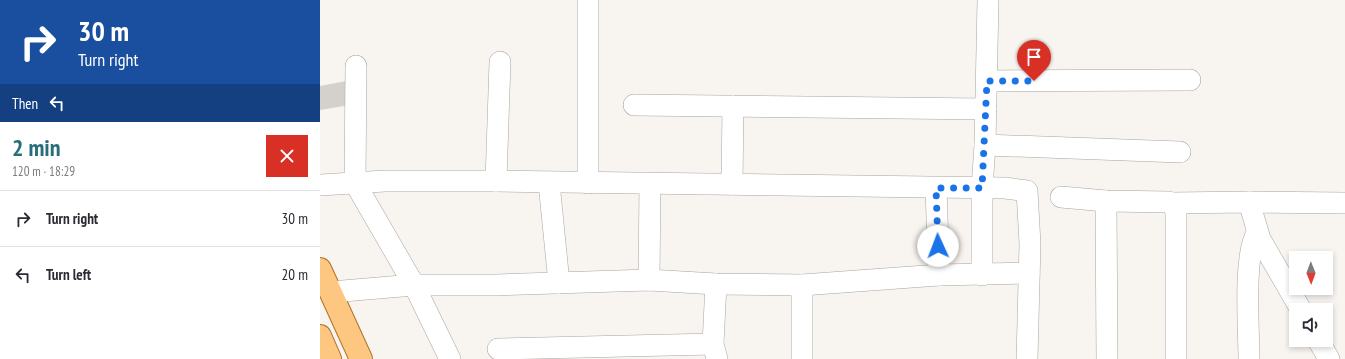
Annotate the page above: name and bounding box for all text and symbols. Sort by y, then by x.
text: 30 m [78,12,129,49]
icon: right [12,16,64,68]
pin [1017,40,1051,81]
icon: arrive [1023,46,1045,68]
text: Turn right [78,48,138,71]
icon: left [46,92,68,114]
text: Then [12,94,38,113]
text: 2 min [12,132,60,163]
button: close [266,135,308,177]
text: 120 m · 18:29 [12,163,75,180]
icon: right [12,208,34,230]
text: Turn right [46,209,98,228]
text: 30 m [282,209,308,228]
position arrow [917,225,959,267]
north arrow [1289,251,1333,295]
map controls [1289,251,1333,347]
icon: left [12,264,34,286]
text: Turn left [46,265,91,284]
text: 20 m [282,265,308,284]
button: sound [1289,303,1333,347]

